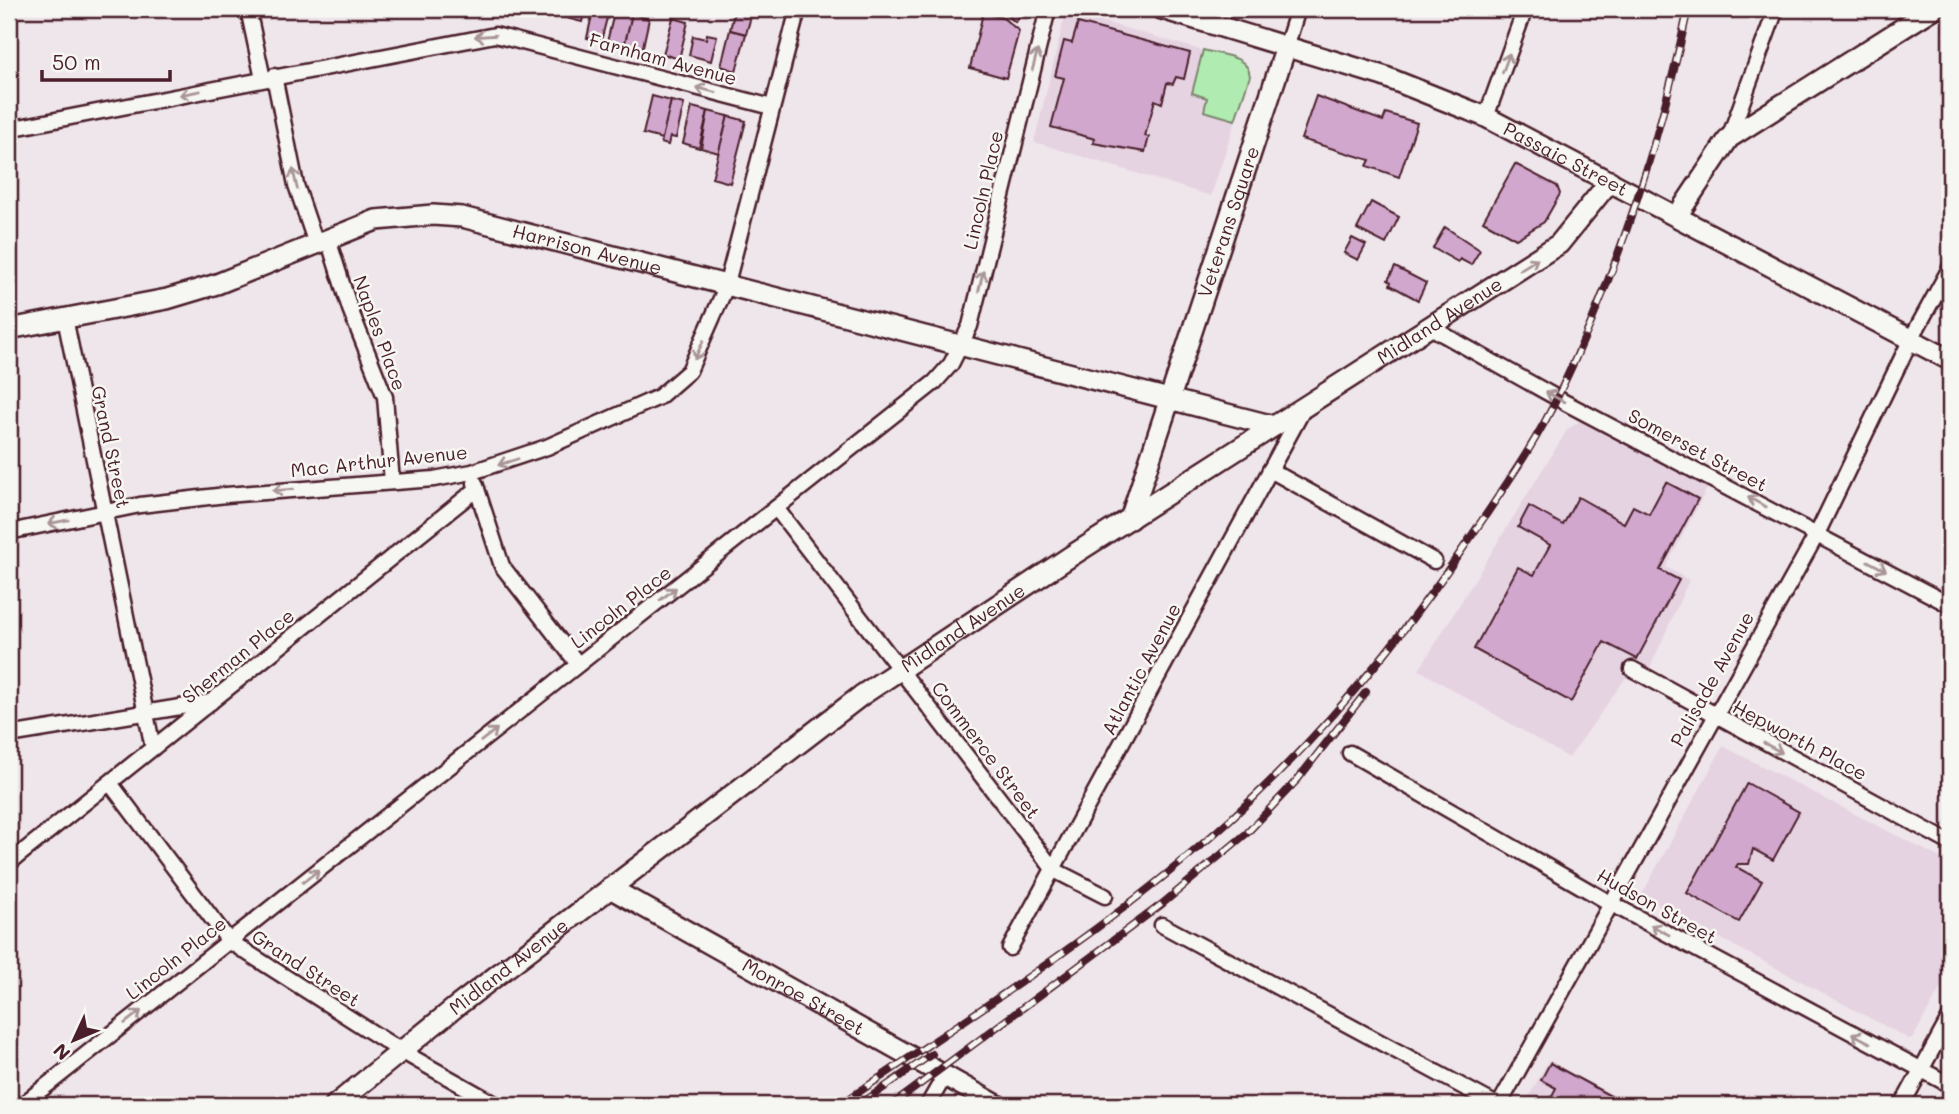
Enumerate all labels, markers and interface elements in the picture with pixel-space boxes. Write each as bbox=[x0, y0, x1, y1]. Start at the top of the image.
street label: Farnham Avenue bbox=[586, 27, 740, 90]
one-way arrow bbox=[474, 30, 497, 43]
scale bar bbox=[42, 38, 170, 82]
text: 50 m bbox=[52, 48, 101, 75]
one-way arrow bbox=[1029, 49, 1042, 72]
one-way arrow bbox=[1500, 52, 1513, 74]
one-way arrow bbox=[695, 83, 717, 96]
one-way arrow bbox=[179, 87, 202, 101]
street label: Passaic Street bbox=[1499, 115, 1633, 201]
street label: Lincoln Place bbox=[957, 128, 1008, 252]
street label: Veterans Square bbox=[1191, 143, 1264, 301]
one-way arrow bbox=[288, 169, 301, 191]
street label: Harrison Avenue bbox=[510, 218, 665, 280]
one-way arrow bbox=[1518, 256, 1538, 270]
one-way arrow bbox=[975, 270, 988, 293]
street label: Midland Avenue bbox=[1372, 271, 1507, 369]
street label: Naples Place bbox=[348, 272, 413, 394]
one-way arrow bbox=[692, 339, 706, 360]
street label: Grand Street bbox=[86, 383, 137, 510]
one-way arrow bbox=[1545, 390, 1566, 403]
street label: Somerset Street bbox=[1624, 402, 1772, 497]
street label: Mac Arthur Avenue bbox=[289, 439, 469, 482]
one-way arrow bbox=[498, 456, 520, 469]
one-way arrow bbox=[272, 484, 295, 497]
one-way arrow bbox=[1747, 495, 1767, 509]
one-way arrow bbox=[47, 515, 70, 529]
street label: Lincoln Place bbox=[565, 559, 676, 654]
one-way arrow bbox=[1866, 560, 1887, 573]
street label: Midland Avenue bbox=[896, 577, 1030, 678]
one-way arrow bbox=[658, 586, 677, 601]
street label: Atlantic Avenue bbox=[1095, 599, 1186, 739]
street label: Sherman Place bbox=[176, 603, 299, 709]
street label: Palisade Avenue bbox=[1664, 607, 1759, 751]
street label: Commerce Street bbox=[926, 676, 1046, 823]
street label: Hepworth Place bbox=[1729, 694, 1872, 786]
one-way arrow bbox=[480, 727, 498, 742]
one-way arrow bbox=[1763, 741, 1783, 755]
street label: Hudson Street bbox=[1593, 862, 1722, 949]
one-way arrow bbox=[302, 868, 320, 884]
street label: Lincoln Place bbox=[120, 910, 231, 1005]
street label: Midland Avenue bbox=[443, 912, 573, 1020]
street label: Grand Street bbox=[247, 923, 365, 1012]
one-way arrow bbox=[1650, 923, 1671, 936]
street label: Monroe Street bbox=[738, 952, 869, 1040]
north arrow bbox=[38, 1006, 108, 1076]
one-way arrow bbox=[123, 1010, 141, 1025]
one-way arrow bbox=[1851, 1030, 1872, 1044]
text: N bbox=[47, 1038, 75, 1066]

